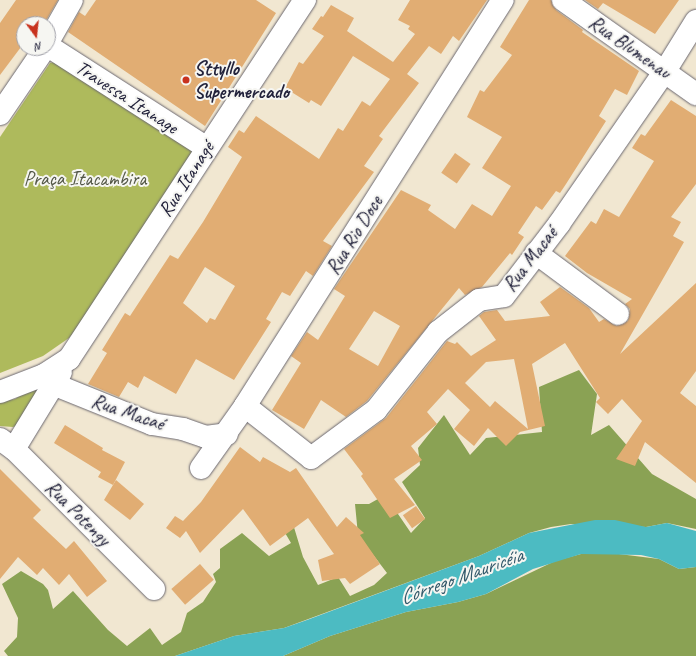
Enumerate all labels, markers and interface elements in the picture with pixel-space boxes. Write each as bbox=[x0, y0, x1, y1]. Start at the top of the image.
street label: Rua Blumenau bbox=[584, 10, 676, 84]
north arrow bbox=[16, 16, 56, 56]
text: N bbox=[34, 39, 44, 54]
street label: Travessa Itanage bbox=[71, 55, 183, 139]
place label: Sttyllo Supermercado bbox=[194, 56, 289, 103]
marker: Sttyllo Supermercado bbox=[181, 75, 191, 85]
street label: Rua Itanagé bbox=[153, 137, 219, 221]
park label: Praça Itacambira bbox=[23, 166, 147, 190]
street label: Rua Rio Doce bbox=[320, 191, 388, 279]
street label: Rua Macaé bbox=[497, 222, 563, 296]
street label: Rua Macaé bbox=[89, 388, 167, 436]
street label: Rua Potengy bbox=[40, 475, 116, 551]
water label: Córrego Mauricéia bbox=[396, 542, 526, 610]

